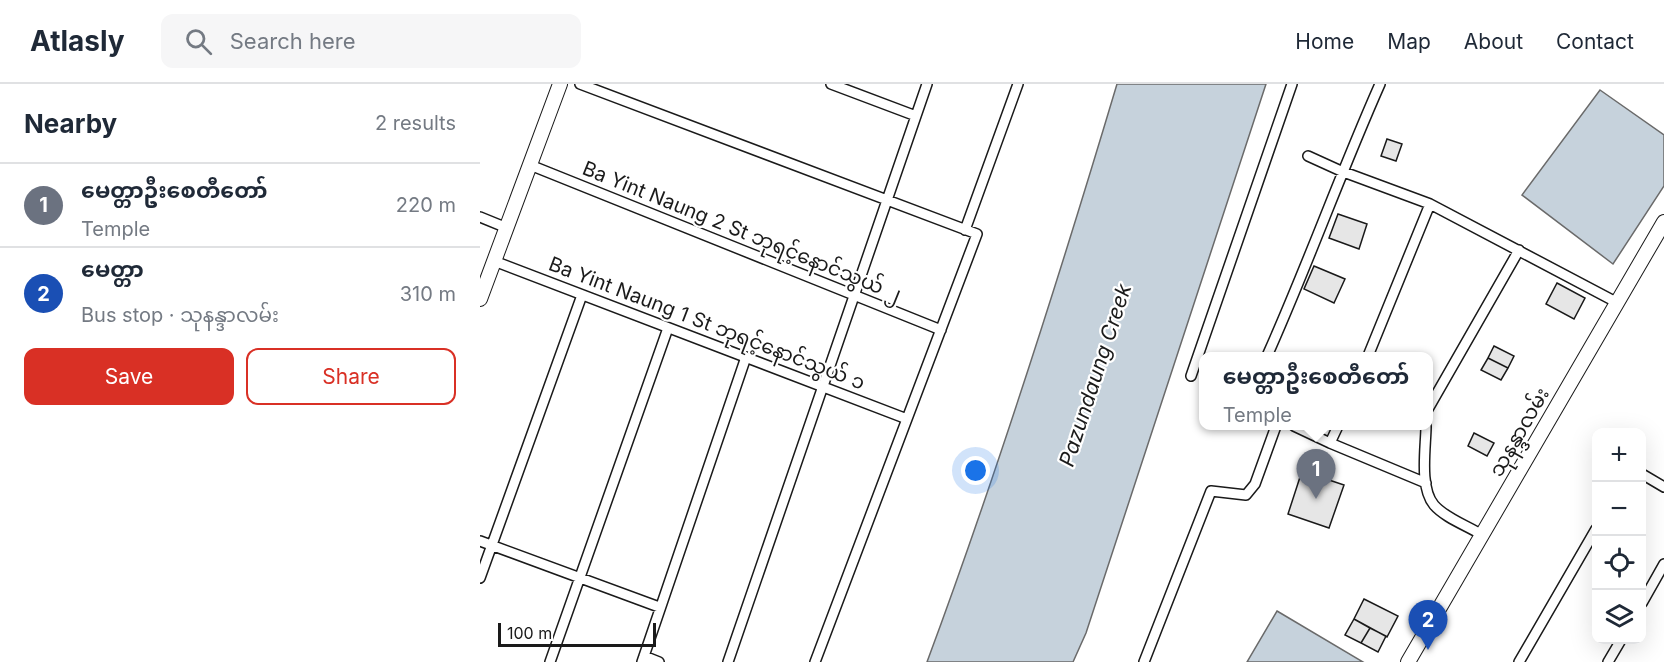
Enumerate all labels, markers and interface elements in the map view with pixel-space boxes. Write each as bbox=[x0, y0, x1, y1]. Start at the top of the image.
search box bbox=[161, 14, 581, 68]
text: Atlasly bbox=[30, 24, 125, 58]
icon: search bbox=[182, 25, 215, 58]
text: Search here bbox=[230, 28, 356, 54]
text: Home bbox=[1295, 29, 1354, 54]
text: Map bbox=[1387, 29, 1431, 54]
text: About bbox=[1464, 29, 1523, 54]
text: Contact bbox=[1556, 29, 1634, 54]
text: Nearby bbox=[24, 108, 117, 139]
text: 2 results bbox=[375, 111, 456, 135]
street label: Ba Yint Naung 2 St ဘုရင့်နောင်သွယ် ၂ bbox=[577, 154, 906, 311]
text: မေတ္တာဦးစေတီတော် bbox=[81, 177, 268, 203]
text: 1 bbox=[39, 193, 48, 217]
text: 220 m bbox=[396, 193, 456, 217]
text: Temple bbox=[81, 217, 150, 241]
street label: Ba Yint Naung 1 St ဘုရင့်နောင်သွယ် ၁ bbox=[544, 250, 869, 399]
text: မေတ္တာ bbox=[81, 256, 144, 282]
water label: Pazundaung Creek bbox=[1054, 280, 1136, 470]
text: 2 bbox=[37, 282, 50, 306]
text: 310 m bbox=[400, 282, 456, 306]
text: Bus stop · သုနန္ဒာလမ်း bbox=[81, 303, 279, 327]
button: Save bbox=[24, 348, 234, 405]
button: Share bbox=[246, 348, 456, 405]
popup bbox=[1199, 352, 1433, 430]
text: မေတ္တာဦးစေတီတော် bbox=[1223, 363, 1409, 389]
street label: သုနန္ဒာလမ်း bbox=[1482, 382, 1558, 483]
text: Temple bbox=[1223, 403, 1292, 427]
map controls bbox=[1592, 428, 1646, 644]
button: + bbox=[1592, 428, 1646, 482]
pin: 1 bbox=[1296, 450, 1336, 499]
your location bbox=[961, 456, 990, 485]
button: − bbox=[1592, 482, 1646, 536]
button: locate bbox=[1592, 536, 1646, 590]
button: layers bbox=[1592, 590, 1646, 644]
pin: 2 bbox=[1408, 600, 1448, 650]
scale bar bbox=[498, 620, 656, 648]
text: 100 m bbox=[507, 623, 552, 643]

